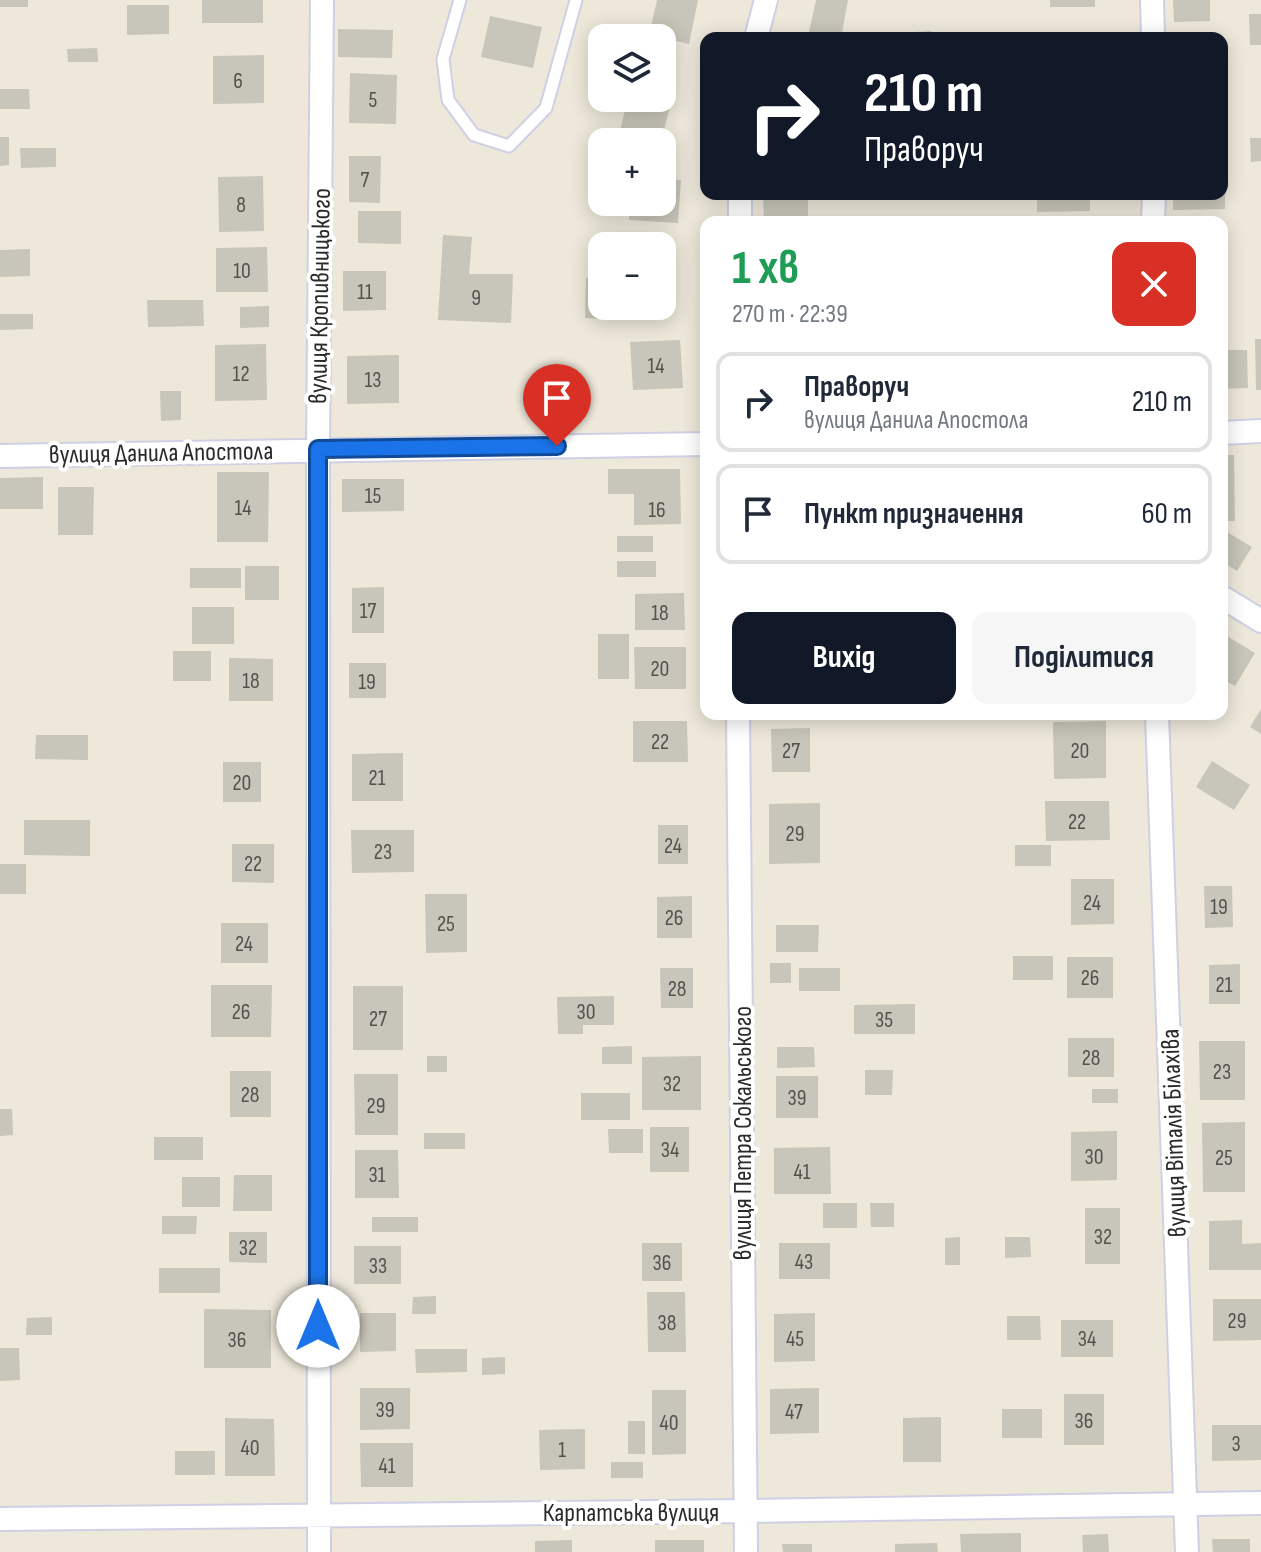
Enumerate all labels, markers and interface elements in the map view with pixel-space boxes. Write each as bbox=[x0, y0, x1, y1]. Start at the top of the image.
map controls bbox=[588, 24, 676, 320]
button: layers bbox=[588, 24, 676, 112]
text: 210 m bbox=[864, 61, 983, 128]
icon: right bbox=[732, 64, 836, 168]
house number: 6 bbox=[233, 68, 243, 95]
house number: 5 bbox=[369, 87, 378, 114]
button: + bbox=[588, 128, 676, 216]
text: Праворуч bbox=[864, 129, 984, 172]
house number: 7 bbox=[361, 167, 370, 194]
street label: вулиця Кропивницького bbox=[303, 188, 338, 404]
house number: 8 bbox=[236, 192, 246, 219]
button: − bbox=[588, 232, 676, 320]
text: 1 хв bbox=[732, 240, 799, 297]
button: close bbox=[1112, 242, 1196, 326]
house number: 10 bbox=[233, 258, 251, 285]
house number: 11 bbox=[357, 279, 373, 306]
house number: 9 bbox=[471, 285, 481, 312]
text: 270 m · 22:39 bbox=[732, 299, 848, 330]
house number: 14 bbox=[648, 353, 664, 380]
house number: 12 bbox=[232, 361, 250, 388]
pin bbox=[523, 364, 591, 446]
house number: 13 bbox=[365, 367, 381, 394]
text: Праворуч bbox=[804, 369, 909, 405]
icon: arrive bbox=[535, 376, 579, 420]
icon: right bbox=[736, 380, 780, 424]
text: 210 m bbox=[1132, 384, 1192, 420]
text: вулиця Данила Апостола bbox=[804, 405, 1029, 436]
street label: вулиця Данила Апостола bbox=[49, 436, 274, 471]
house number: 15 bbox=[365, 483, 381, 510]
icon: arrive bbox=[736, 492, 780, 536]
house number: 14 bbox=[235, 495, 251, 522]
text: Пункт призначення bbox=[804, 496, 1024, 532]
text: 60 m bbox=[1141, 496, 1192, 532]
house number: 16 bbox=[648, 497, 666, 524]
house number: 17 bbox=[360, 598, 376, 625]
house number: 18 bbox=[651, 600, 669, 627]
button: Вихід bbox=[732, 612, 956, 704]
button: Поділитися bbox=[972, 612, 1196, 704]
house number: 20 bbox=[651, 656, 669, 683]
house number: 18 bbox=[242, 668, 260, 695]
house number: 19 bbox=[358, 669, 376, 696]
house number: 22 bbox=[651, 729, 669, 756]
house number: 27 bbox=[782, 738, 800, 765]
house number: 20 bbox=[1071, 738, 1089, 765]
house number: 21 bbox=[369, 765, 386, 792]
house number: 20 bbox=[233, 770, 251, 797]
house number: 22 bbox=[1068, 809, 1086, 836]
house number: 29 bbox=[786, 821, 804, 848]
house number: 24 bbox=[664, 833, 682, 860]
house number: 23 bbox=[374, 839, 392, 866]
house number: 22 bbox=[244, 851, 262, 878]
house number: 24 bbox=[1083, 890, 1101, 917]
house number: 19 bbox=[1210, 894, 1228, 921]
house number: 26 bbox=[665, 905, 683, 932]
house number: 25 bbox=[437, 911, 455, 938]
house number: 24 bbox=[235, 931, 253, 958]
house number: 26 bbox=[1081, 965, 1099, 992]
house number: 21 bbox=[1216, 972, 1233, 999]
house number: 28 bbox=[668, 976, 686, 1003]
house number: 26 bbox=[232, 999, 250, 1026]
house number: 30 bbox=[576, 999, 596, 1026]
house number: 27 bbox=[369, 1006, 387, 1033]
street label: вулиця Петра Сокальського bbox=[728, 1006, 759, 1260]
house number: 35 bbox=[875, 1007, 893, 1034]
street label: вулиця Віталія Білахіва bbox=[1155, 1028, 1194, 1238]
house number: 28 bbox=[1082, 1045, 1100, 1072]
house number: 23 bbox=[1213, 1059, 1231, 1086]
house number: 32 bbox=[663, 1071, 681, 1098]
house number: 28 bbox=[241, 1082, 259, 1109]
house number: 39 bbox=[788, 1085, 806, 1112]
house number: 29 bbox=[367, 1093, 385, 1120]
house number: 34 bbox=[661, 1137, 679, 1164]
house number: 30 bbox=[1084, 1144, 1104, 1171]
house number: 25 bbox=[1215, 1145, 1233, 1172]
house number: 41 bbox=[794, 1159, 811, 1186]
house number: 31 bbox=[369, 1162, 386, 1189]
house number: 32 bbox=[1094, 1224, 1112, 1251]
house number: 32 bbox=[239, 1235, 257, 1262]
house number: 43 bbox=[795, 1249, 813, 1276]
house number: 36 bbox=[653, 1250, 671, 1277]
house number: 33 bbox=[369, 1253, 387, 1280]
position arrow bbox=[276, 1284, 360, 1368]
house number: 29 bbox=[1228, 1308, 1246, 1335]
house number: 38 bbox=[658, 1310, 676, 1337]
house number: 45 bbox=[786, 1326, 804, 1353]
house number: 34 bbox=[1078, 1326, 1096, 1353]
house number: 36 bbox=[228, 1327, 246, 1354]
house number: 39 bbox=[376, 1397, 394, 1424]
house number: 47 bbox=[785, 1399, 803, 1426]
house number: 36 bbox=[1075, 1408, 1093, 1435]
house number: 40 bbox=[659, 1410, 679, 1437]
house number: 3 bbox=[1231, 1431, 1241, 1458]
house number: 40 bbox=[240, 1435, 260, 1462]
house number: 1 bbox=[558, 1437, 566, 1464]
house number: 41 bbox=[379, 1453, 396, 1480]
street label: Карпатська вулиця bbox=[543, 1498, 719, 1529]

